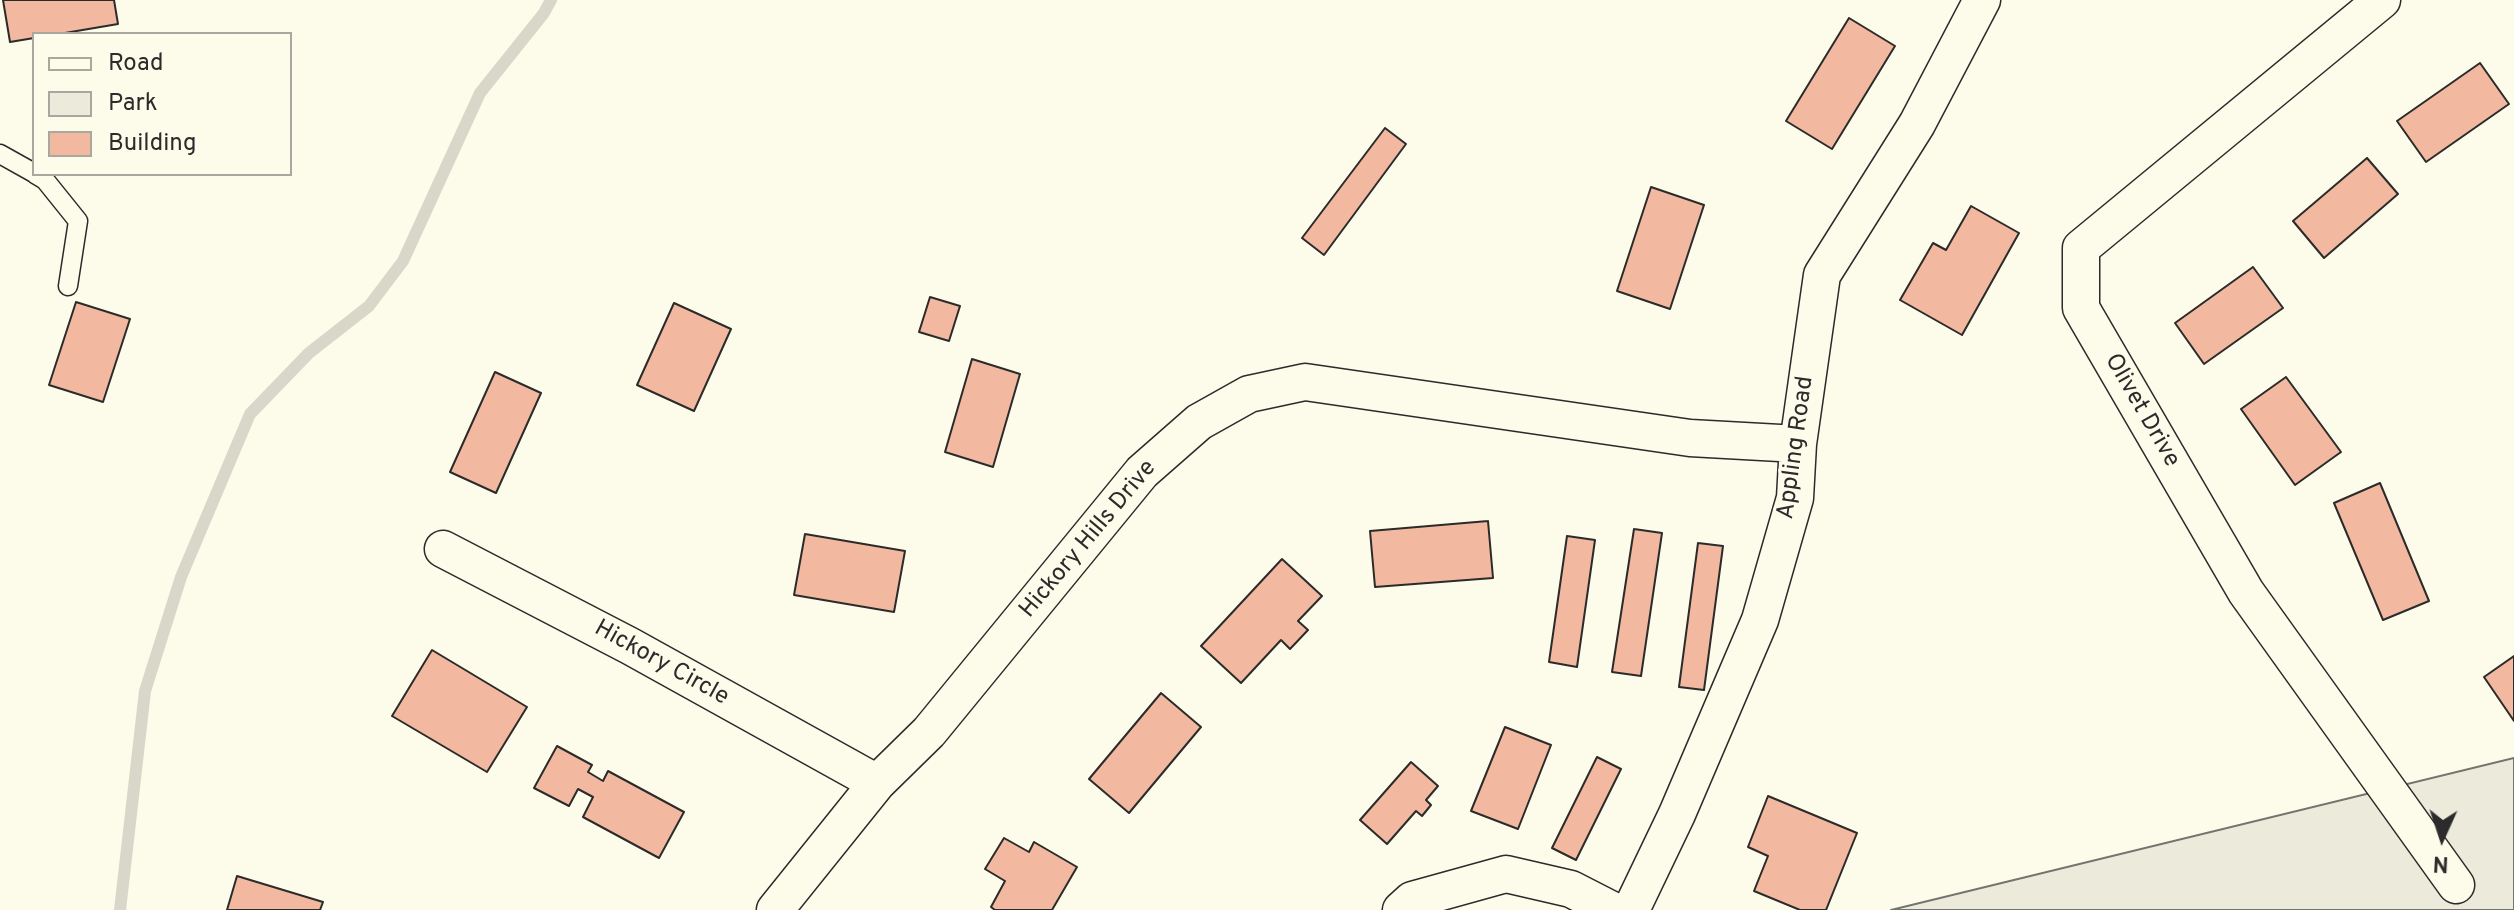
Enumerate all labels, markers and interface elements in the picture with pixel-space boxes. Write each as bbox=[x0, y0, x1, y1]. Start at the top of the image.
legend bbox=[32, 32, 292, 176]
text: Road bbox=[108, 49, 164, 79]
text: Park bbox=[108, 89, 158, 119]
text: Building bbox=[108, 129, 197, 159]
street label: Olivet Drive bbox=[2097, 349, 2185, 473]
street label: Appling Road bbox=[1773, 375, 1821, 521]
street label: Hickory Hills Drive bbox=[1015, 455, 1163, 625]
street label: Hickory Circle bbox=[589, 615, 733, 713]
north arrow bbox=[2402, 798, 2482, 878]
text: N bbox=[2432, 849, 2449, 876]

